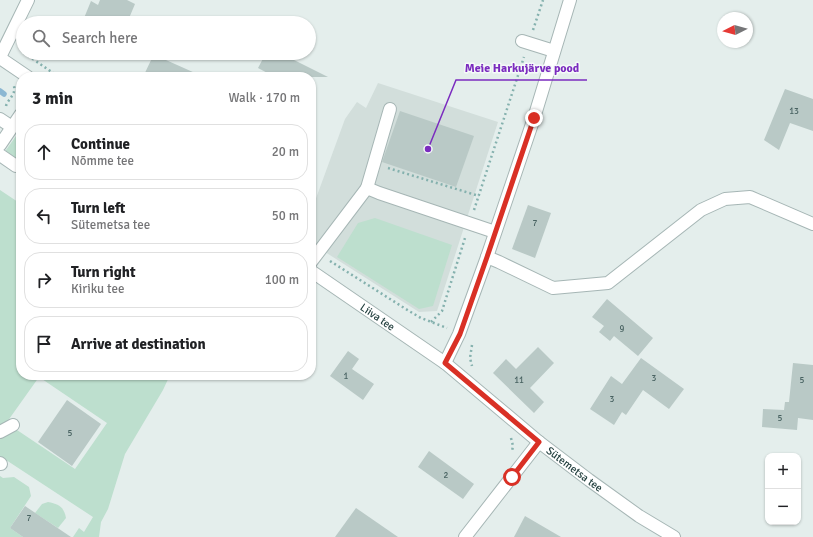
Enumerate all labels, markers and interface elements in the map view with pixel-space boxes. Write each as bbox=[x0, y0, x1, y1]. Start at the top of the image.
north arrow bbox=[717, 12, 753, 48]
search box bbox=[16, 16, 316, 60]
icon: search bbox=[30, 27, 52, 49]
text: Search here bbox=[62, 29, 138, 47]
callout: Meie Harkujärve pood bbox=[456, 56, 587, 80]
text: Meie Harkujärve pood bbox=[465, 61, 580, 76]
text: 3 min bbox=[32, 88, 73, 109]
text: Walk · 170 m bbox=[229, 90, 300, 106]
house number: 13 bbox=[789, 106, 799, 117]
route end bbox=[525, 109, 543, 127]
text: Continue bbox=[71, 135, 130, 153]
icon: ahead bbox=[33, 141, 55, 163]
text: 20 m bbox=[272, 144, 299, 160]
text: Nõmme tee bbox=[71, 153, 134, 169]
text: Turn left bbox=[71, 199, 125, 217]
icon: left bbox=[33, 205, 55, 227]
text: 50 m bbox=[272, 208, 299, 224]
text: Sütemetsa tee bbox=[71, 217, 150, 233]
house number: 7 bbox=[533, 218, 538, 229]
text: Turn right bbox=[71, 263, 136, 281]
icon: right bbox=[33, 269, 55, 291]
text: 100 m bbox=[265, 272, 299, 288]
text: Kiriku tee bbox=[71, 281, 125, 297]
street label: Liiva tee bbox=[358, 301, 397, 334]
house number: 9 bbox=[620, 324, 625, 335]
icon: arrive bbox=[33, 333, 55, 355]
text: Arrive at destination bbox=[71, 335, 206, 353]
house number: 1 bbox=[344, 371, 349, 382]
house number: 3 bbox=[652, 373, 657, 384]
house number: 11 bbox=[514, 375, 524, 386]
house number: 5 bbox=[800, 375, 805, 386]
house number: 3 bbox=[610, 394, 615, 405]
house number: 5 bbox=[778, 413, 783, 424]
house number: 5 bbox=[68, 428, 73, 439]
street label: Sütemetsa tee bbox=[544, 444, 605, 495]
map controls bbox=[765, 453, 801, 525]
button: + bbox=[765, 453, 801, 489]
route start bbox=[503, 468, 521, 486]
house number: 2 bbox=[444, 470, 449, 481]
button: − bbox=[765, 489, 801, 525]
house number: 7 bbox=[27, 513, 32, 524]

